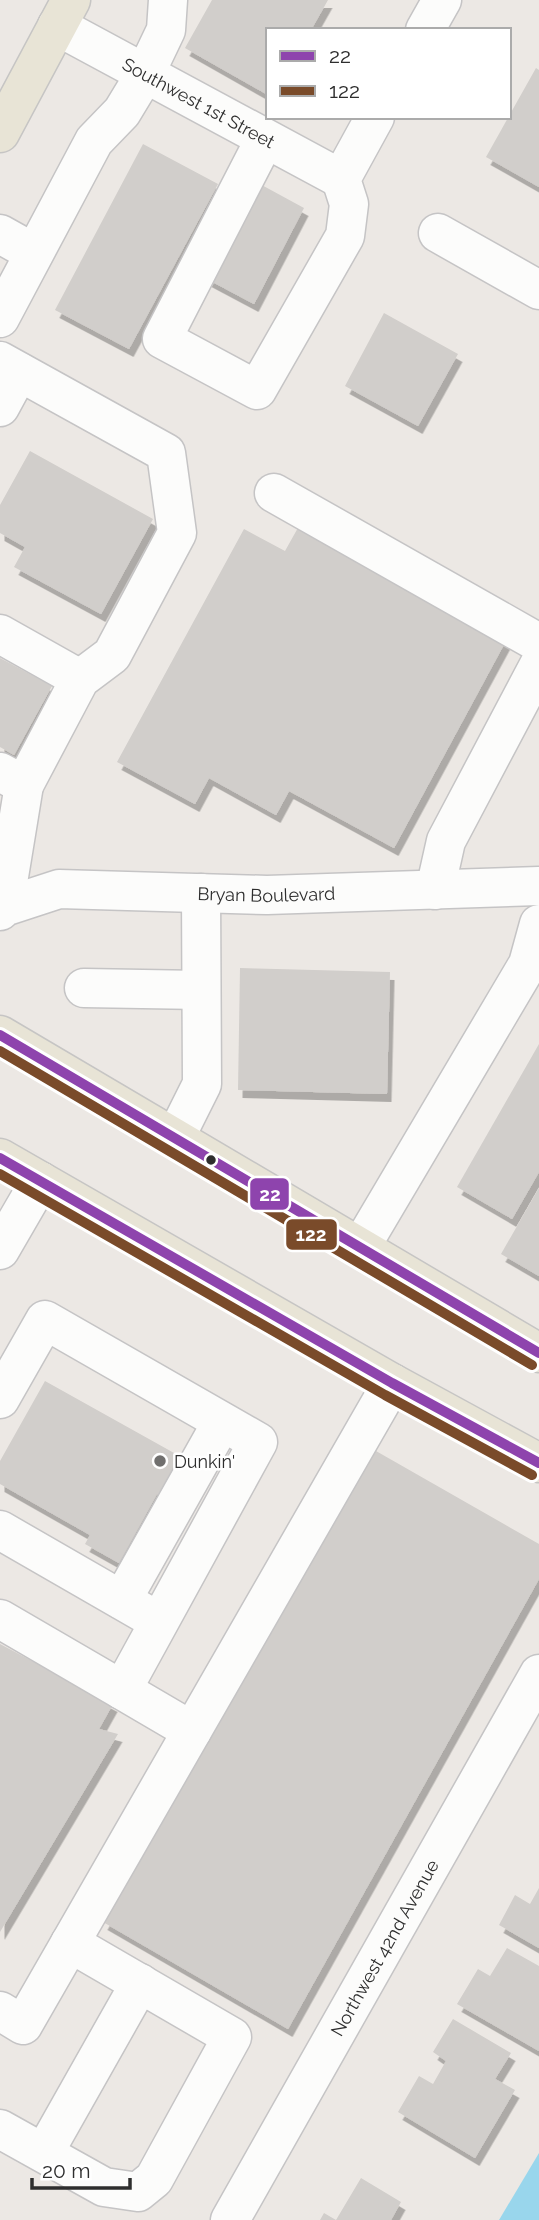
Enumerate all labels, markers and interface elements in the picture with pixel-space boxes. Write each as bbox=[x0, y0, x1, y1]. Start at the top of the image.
legend bbox=[266, 28, 511, 119]
text: 22 bbox=[329, 43, 351, 68]
street label: Southwest 1st Street bbox=[119, 53, 278, 152]
text: 122 bbox=[329, 78, 360, 103]
street label: Bryan Boulevard bbox=[197, 882, 336, 906]
unlabelled marker bbox=[204, 1153, 218, 1167]
line badge: 22 bbox=[249, 1177, 290, 1211]
text: 22 bbox=[259, 1183, 281, 1205]
line badge: 122 bbox=[285, 1218, 338, 1251]
text: 122 bbox=[296, 1223, 326, 1245]
place label: Dunkin' bbox=[174, 1451, 235, 1472]
marker: Dunkin' bbox=[152, 1453, 168, 1469]
street label: Northwest 42nd Avenue bbox=[326, 1855, 443, 2040]
scale bar bbox=[32, 2146, 130, 2190]
text: 20 m bbox=[42, 2158, 90, 2183]

